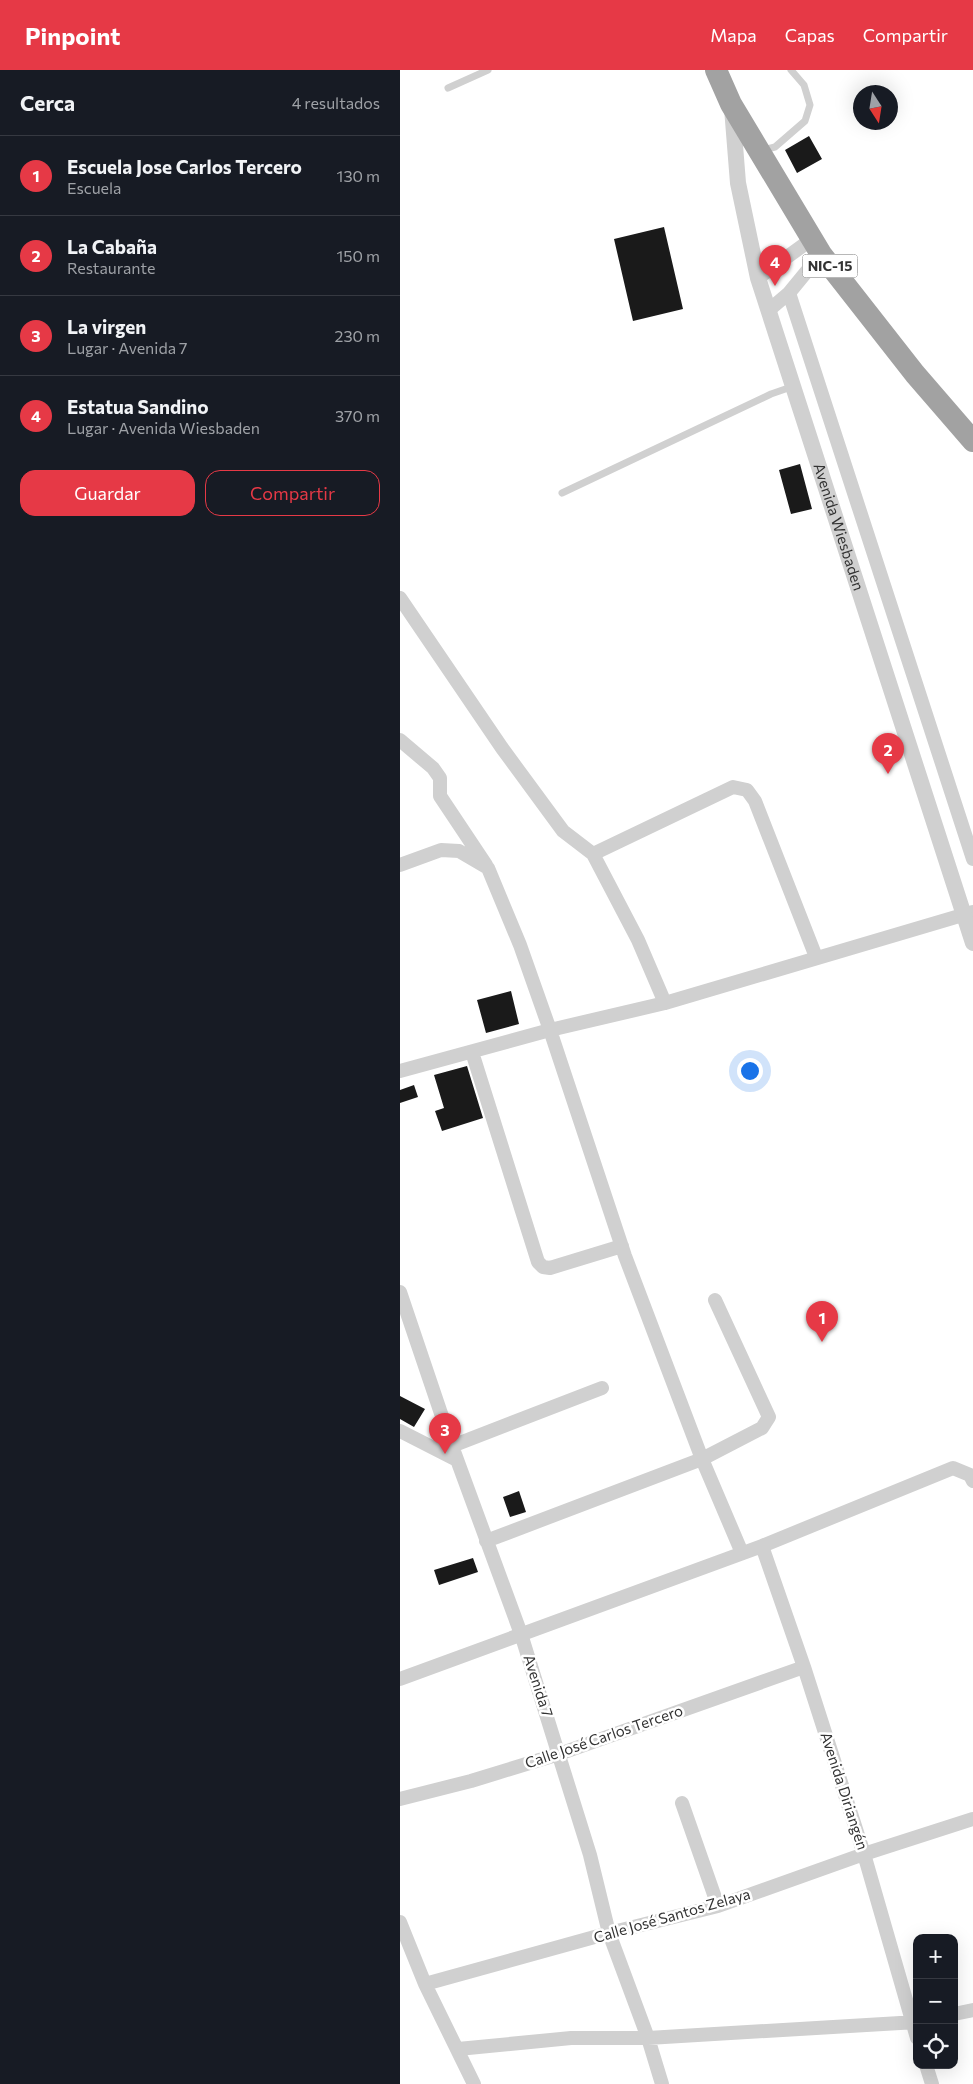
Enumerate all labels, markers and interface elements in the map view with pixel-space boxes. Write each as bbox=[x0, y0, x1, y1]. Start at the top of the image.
text: Pinpoint bbox=[25, 21, 120, 50]
text: Mapa bbox=[710, 24, 757, 46]
text: Capas bbox=[785, 24, 835, 46]
text: Compartir bbox=[863, 24, 948, 46]
north arrow bbox=[853, 85, 898, 130]
text: Cerca bbox=[20, 90, 75, 115]
text: 4 resultados bbox=[292, 93, 380, 112]
text: Escuela Jose Carlos Tercero bbox=[67, 155, 302, 178]
text: 1 bbox=[32, 166, 40, 185]
text: 130 m bbox=[337, 166, 380, 185]
text: Escuela bbox=[67, 178, 121, 197]
text: La Cabaña bbox=[67, 235, 157, 258]
pin: 4 bbox=[759, 245, 791, 286]
text: 2 bbox=[31, 246, 41, 265]
text: 150 m bbox=[337, 246, 380, 265]
road number: NIC-15 bbox=[802, 255, 858, 278]
text: Restaurante bbox=[67, 258, 155, 277]
text: La virgen bbox=[67, 315, 146, 338]
text: 3 bbox=[31, 326, 41, 345]
text: 230 m bbox=[335, 326, 380, 345]
text: Lugar · Avenida 7 bbox=[67, 338, 188, 357]
text: Estatua Sandino bbox=[67, 395, 209, 418]
text: 4 bbox=[31, 406, 41, 425]
text: 370 m bbox=[335, 406, 380, 425]
text: Lugar · Avenida Wiesbaden bbox=[67, 418, 260, 437]
street label: Avenida Wiesbaden bbox=[810, 461, 868, 593]
button: Guardar bbox=[20, 470, 195, 516]
button: Compartir bbox=[205, 470, 380, 516]
pin: 2 bbox=[872, 733, 904, 774]
your location bbox=[737, 1058, 763, 1084]
pin: 1 bbox=[806, 1301, 838, 1342]
pin: 3 bbox=[429, 1413, 461, 1454]
street label: Avenida 7 bbox=[520, 1652, 558, 1719]
street label: Calle José Carlos Tercero bbox=[522, 1701, 685, 1772]
street label: Avenida Diriangén bbox=[817, 1730, 872, 1852]
street label: Calle José Santos Zelaya bbox=[591, 1884, 752, 1946]
map controls bbox=[913, 1934, 958, 2069]
button: + bbox=[913, 1934, 958, 1979]
button: − bbox=[913, 1979, 958, 2024]
button: locate bbox=[913, 2024, 958, 2069]

